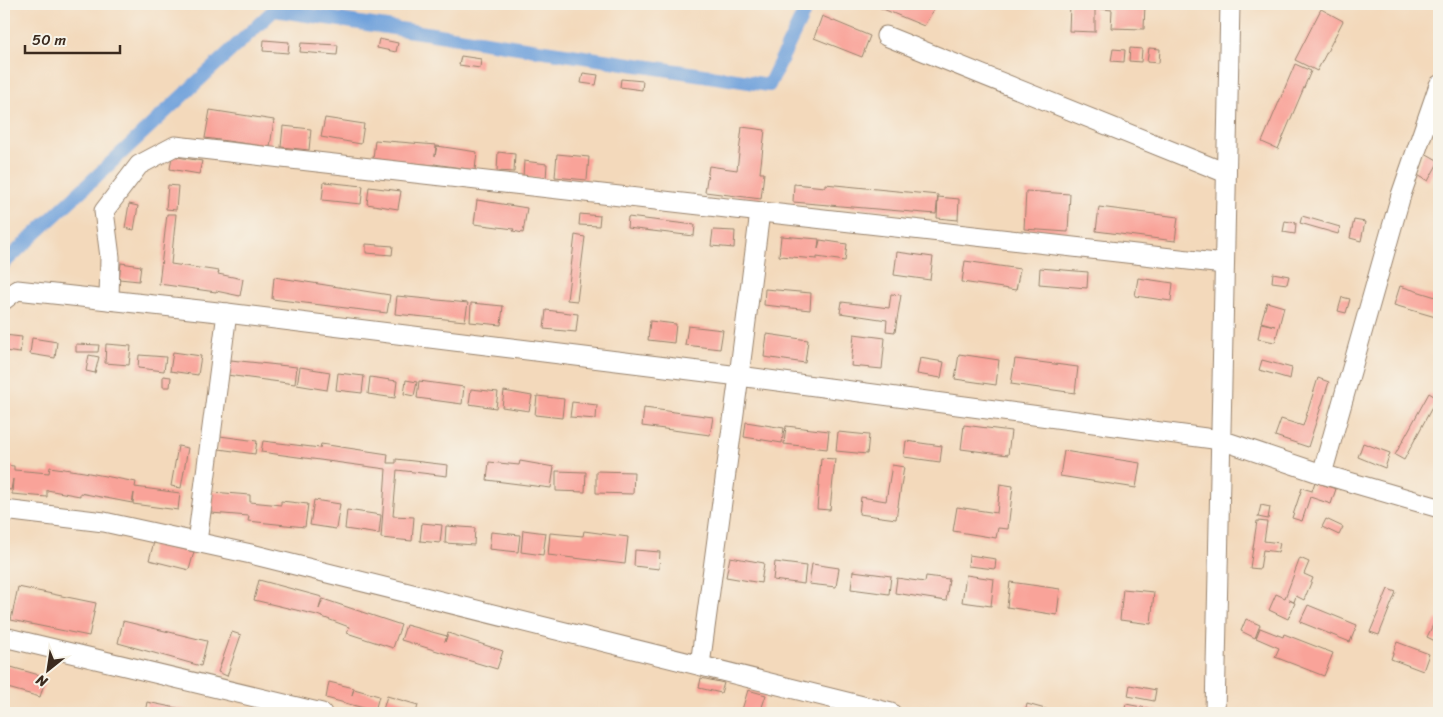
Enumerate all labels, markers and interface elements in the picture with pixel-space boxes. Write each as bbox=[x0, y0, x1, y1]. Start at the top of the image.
scale bar bbox=[25, 22, 120, 54]
text: 50 m bbox=[32, 27, 67, 53]
north arrow bbox=[22, 644, 72, 694]
text: N bbox=[31, 667, 53, 695]

